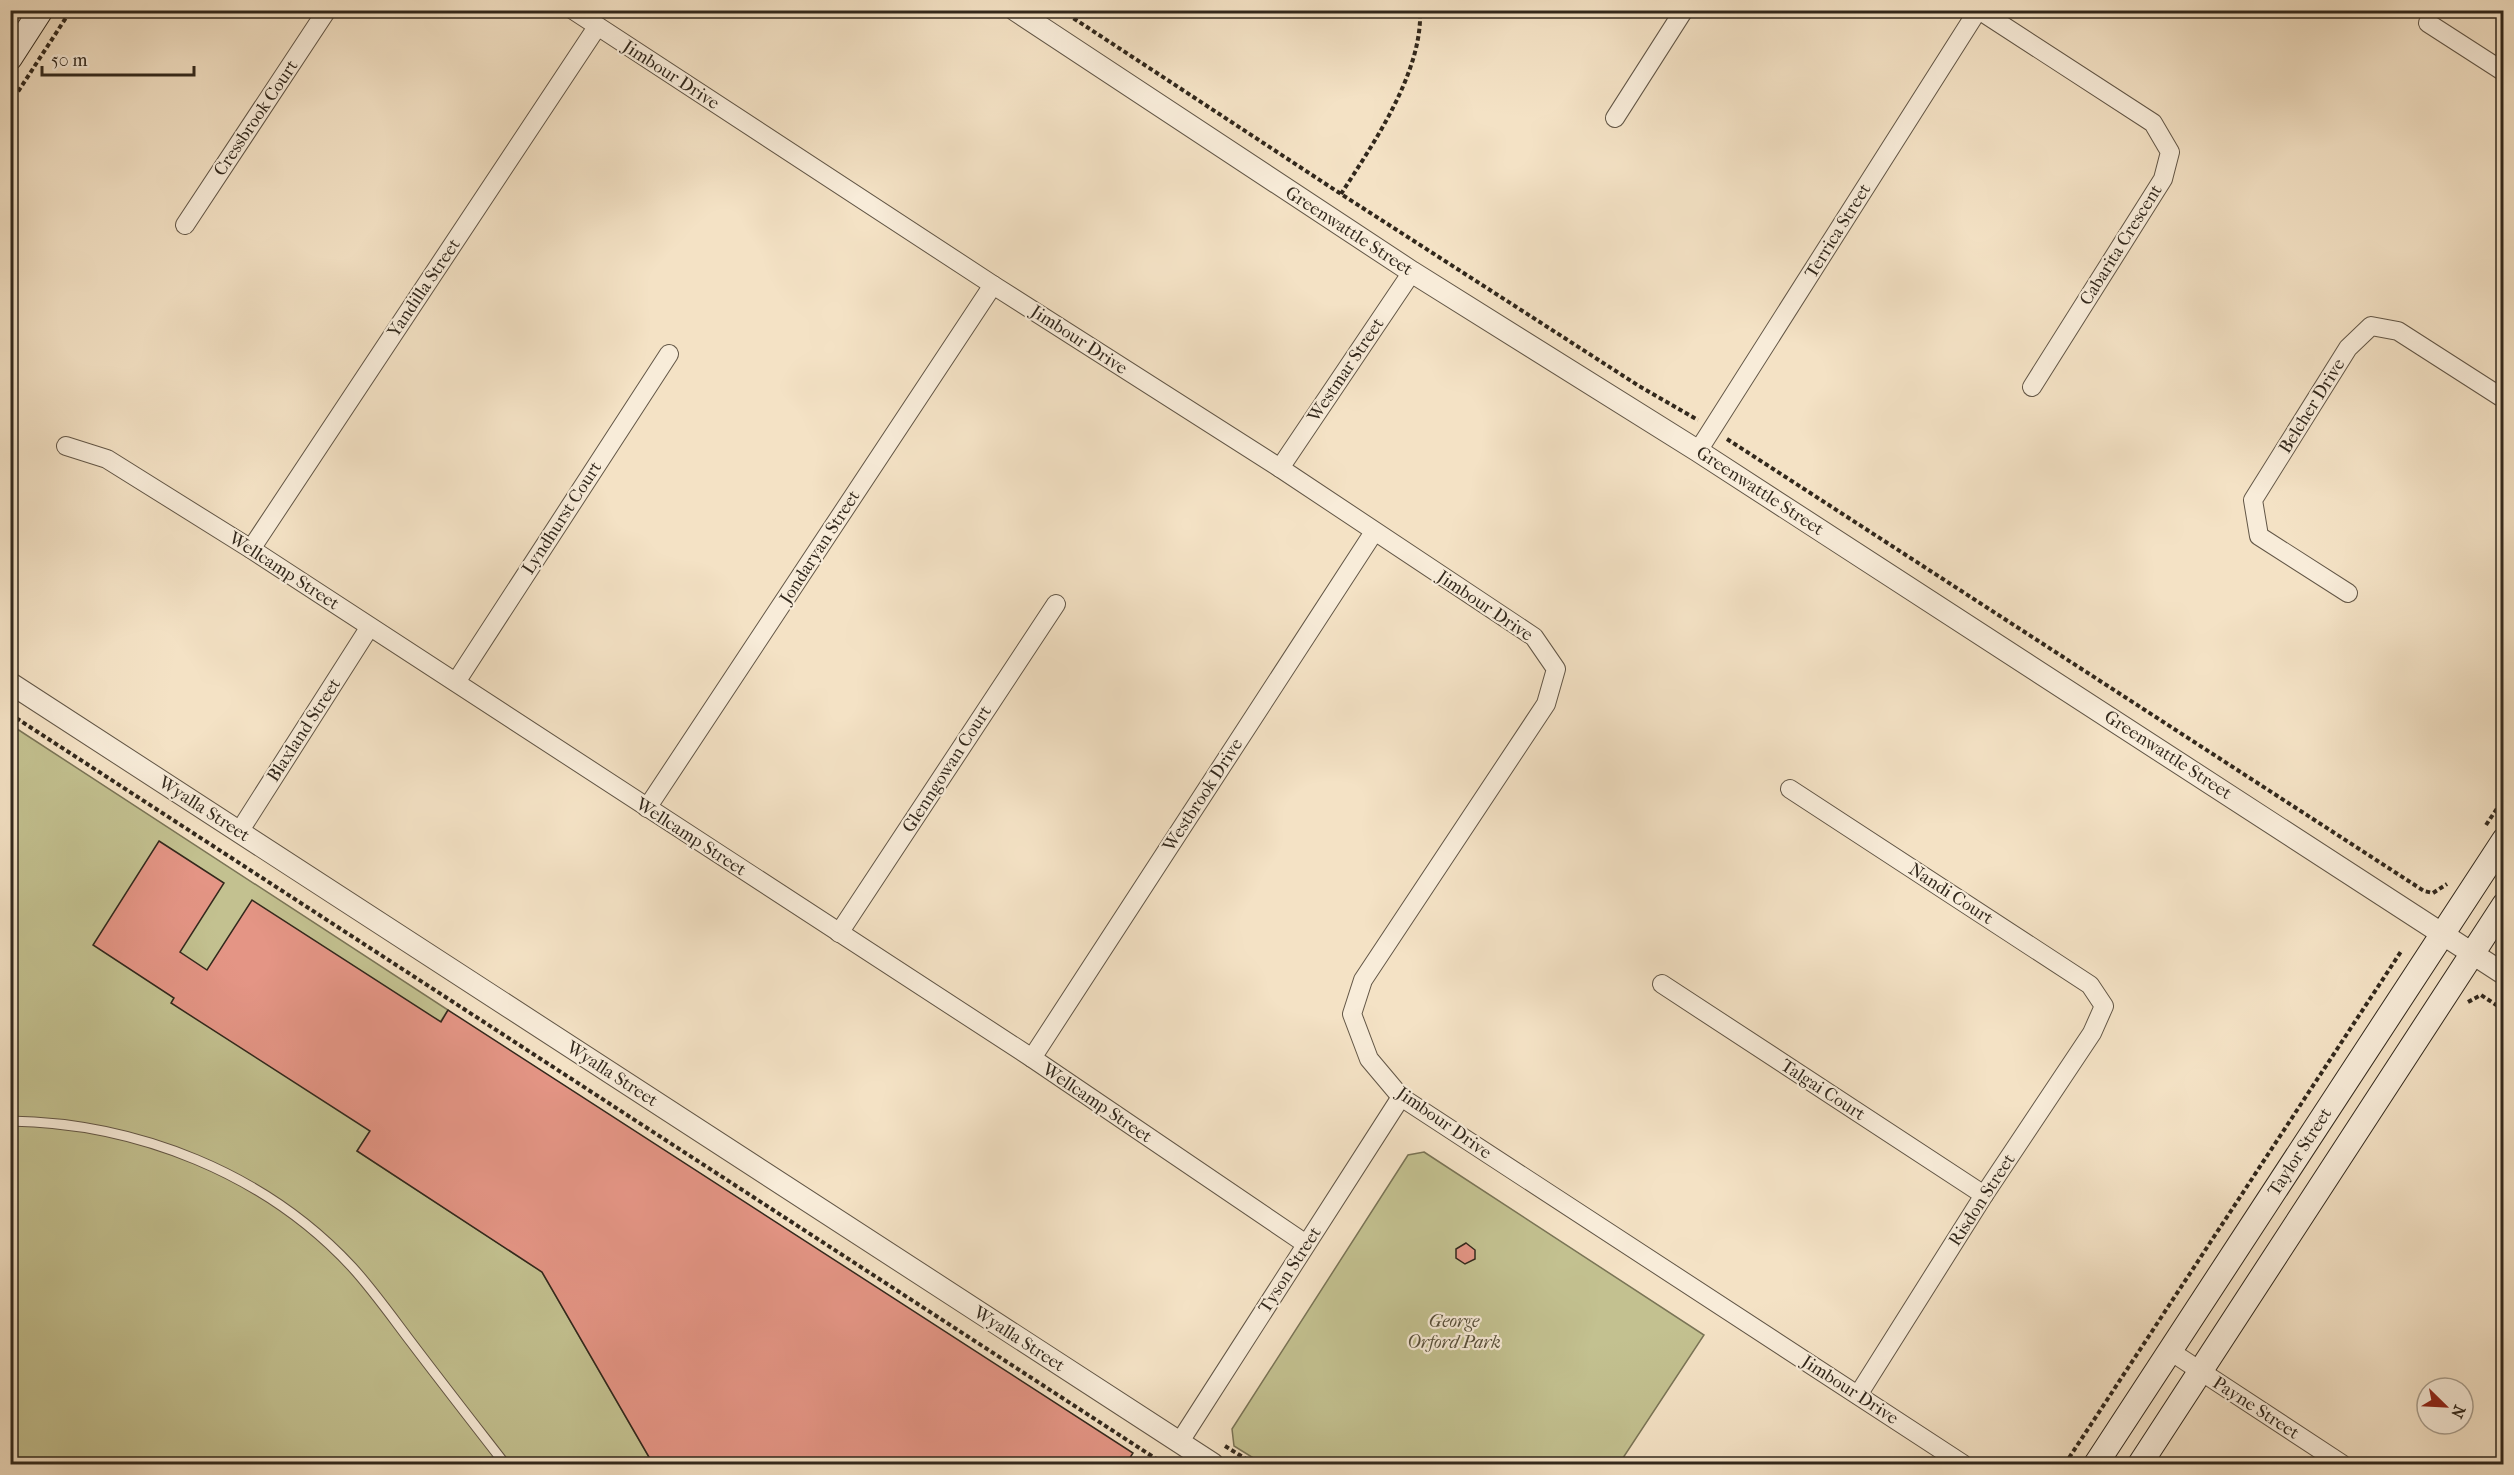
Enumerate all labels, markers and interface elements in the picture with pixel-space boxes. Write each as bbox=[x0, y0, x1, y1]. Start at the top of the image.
street label: Jimbour Drive bbox=[617, 35, 723, 114]
scale bar bbox=[42, 39, 194, 77]
text: 50 m bbox=[51, 50, 88, 71]
street label: Cressbrook Court bbox=[209, 56, 303, 180]
street label: Terrica Street bbox=[1801, 179, 1876, 282]
street label: Cabarita Crescent bbox=[2075, 180, 2167, 309]
street label: Greenwattle Street bbox=[1281, 182, 1417, 280]
street label: Yandilla Street bbox=[383, 234, 465, 342]
street label: Jimbour Drive bbox=[1025, 300, 1131, 379]
street label: Westmar Street bbox=[1303, 314, 1389, 427]
street label: Belcher Drive bbox=[2275, 355, 2349, 457]
street label: Greenwattle Street bbox=[1692, 442, 1828, 540]
street label: Lyndhurst Court bbox=[518, 457, 607, 578]
street label: Jondaryan Street bbox=[774, 486, 865, 609]
street label: Wellcamp Street bbox=[224, 527, 344, 615]
street label: Jimbour Drive bbox=[1432, 565, 1537, 646]
street label: Blaxland Street bbox=[263, 674, 346, 786]
street label: Glenngowan Court bbox=[898, 701, 996, 836]
street label: Greenwattle Street bbox=[2100, 706, 2236, 804]
street label: Westbrook Drive bbox=[1158, 734, 1247, 856]
street label: Wyalla Street bbox=[154, 771, 254, 847]
street label: Wellcamp Street bbox=[631, 793, 751, 881]
street label: Nandi Court bbox=[1905, 859, 1998, 929]
street label: Wyalla Street bbox=[562, 1036, 662, 1112]
street label: Talgai Court bbox=[1777, 1055, 1870, 1125]
street label: Wellcamp Street bbox=[1037, 1058, 1156, 1148]
street label: Jimbour Drive bbox=[1391, 1081, 1495, 1163]
street label: Taylor Street bbox=[2264, 1103, 2337, 1200]
street label: Risdon Street bbox=[1944, 1150, 2020, 1250]
street label: Tyson Street bbox=[1254, 1222, 1326, 1317]
street label: Wyalla Street bbox=[969, 1301, 1069, 1377]
park label: George Orford Park bbox=[1407, 1311, 1501, 1353]
street label: Jimbour Drive bbox=[1796, 1350, 1902, 1429]
street label: Payne Street bbox=[2209, 1372, 2304, 1444]
north arrow bbox=[2415, 1376, 2475, 1436]
text: N bbox=[2447, 1402, 2469, 1422]

